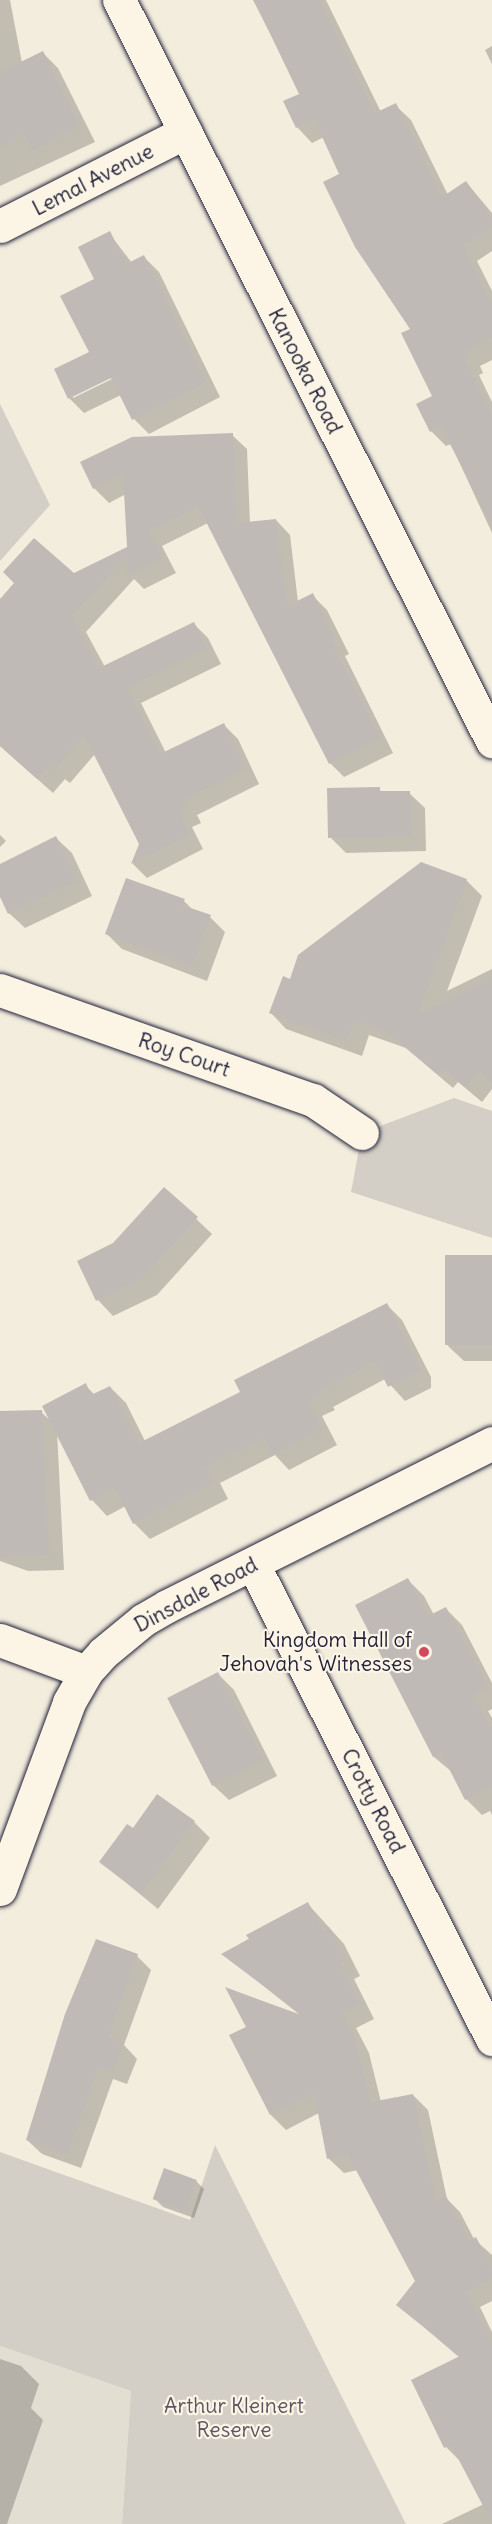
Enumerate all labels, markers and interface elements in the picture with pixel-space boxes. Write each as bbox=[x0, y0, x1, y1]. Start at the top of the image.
street label: Lemal Avenue bbox=[28, 139, 158, 221]
street label: Kanooka Road bbox=[263, 304, 347, 438]
street label: Roy Court bbox=[135, 1028, 233, 1082]
street label: Dinsdale Road bbox=[130, 1552, 262, 1638]
place label: Kingdom Hall of Jehovah's Witnesses bbox=[219, 1627, 412, 1677]
marker: Kingdom Hall of Jehovah's Witnesses bbox=[417, 1645, 431, 1659]
street label: Crotty Road bbox=[336, 1744, 410, 1858]
park label: Arthur Kleinert Reserve bbox=[164, 2393, 304, 2443]

